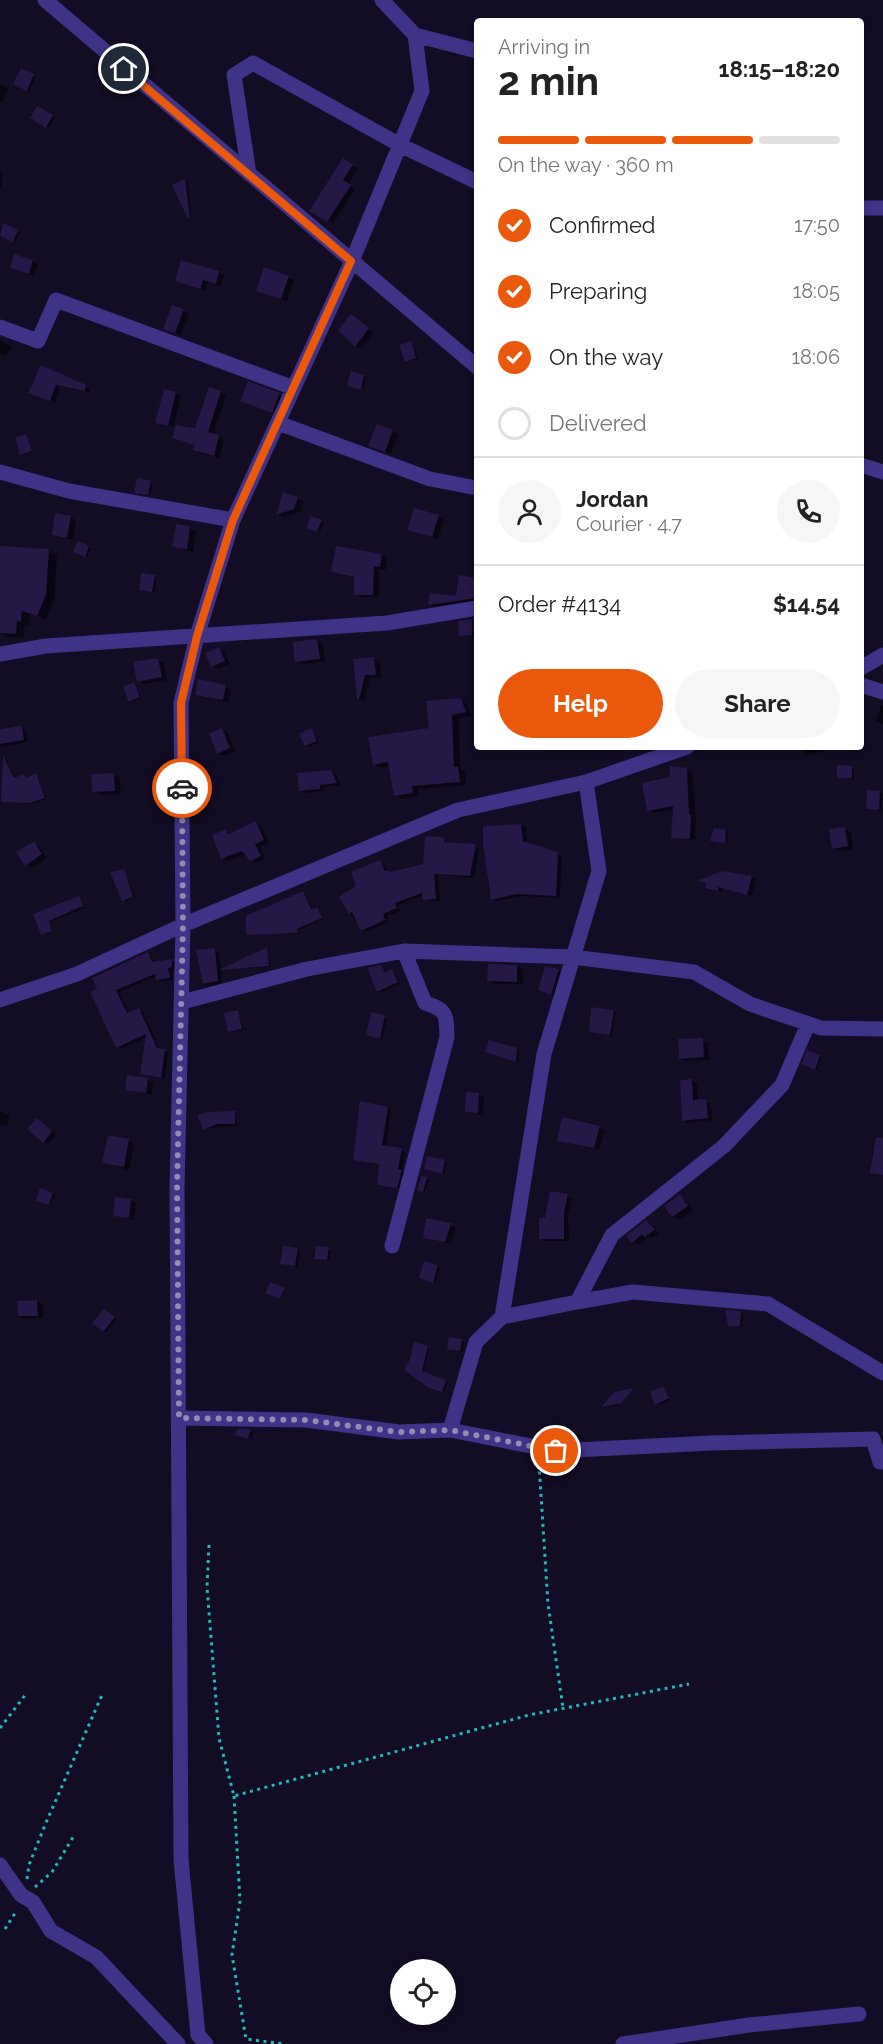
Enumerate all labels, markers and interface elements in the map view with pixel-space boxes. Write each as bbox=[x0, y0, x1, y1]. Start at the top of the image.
text: Arriving in bbox=[498, 35, 590, 59]
pin bbox=[98, 43, 149, 94]
icon: home bbox=[107, 52, 140, 85]
text: 18:15–18:20 bbox=[719, 56, 840, 82]
text: 2 min bbox=[498, 58, 599, 104]
text: On the way · 360 m bbox=[498, 153, 674, 177]
icon: check bbox=[498, 209, 531, 242]
text: Confirmed bbox=[549, 212, 656, 238]
text: 17:50 bbox=[794, 213, 840, 237]
icon: check bbox=[498, 275, 531, 308]
text: Preparing bbox=[549, 278, 647, 304]
text: 18:05 bbox=[793, 279, 840, 303]
icon: check bbox=[498, 341, 531, 374]
text: On the way bbox=[549, 344, 663, 370]
text: 18:06 bbox=[792, 345, 840, 369]
text: Delivered bbox=[549, 410, 647, 436]
button: person bbox=[498, 480, 561, 543]
button: phone bbox=[777, 480, 840, 543]
text: Jordan bbox=[576, 486, 648, 512]
text: Courier · 4.7 bbox=[576, 512, 682, 536]
text: Order #4134 bbox=[498, 591, 621, 617]
text: $14.54 bbox=[773, 591, 840, 617]
button: Help bbox=[498, 669, 663, 738]
button: Share bbox=[675, 669, 840, 738]
courier bbox=[152, 758, 212, 818]
icon: car bbox=[166, 772, 199, 805]
pin bbox=[530, 1425, 581, 1476]
icon: bag bbox=[539, 1434, 572, 1467]
map controls bbox=[390, 1959, 456, 2025]
button: locate bbox=[390, 1959, 456, 2025]

